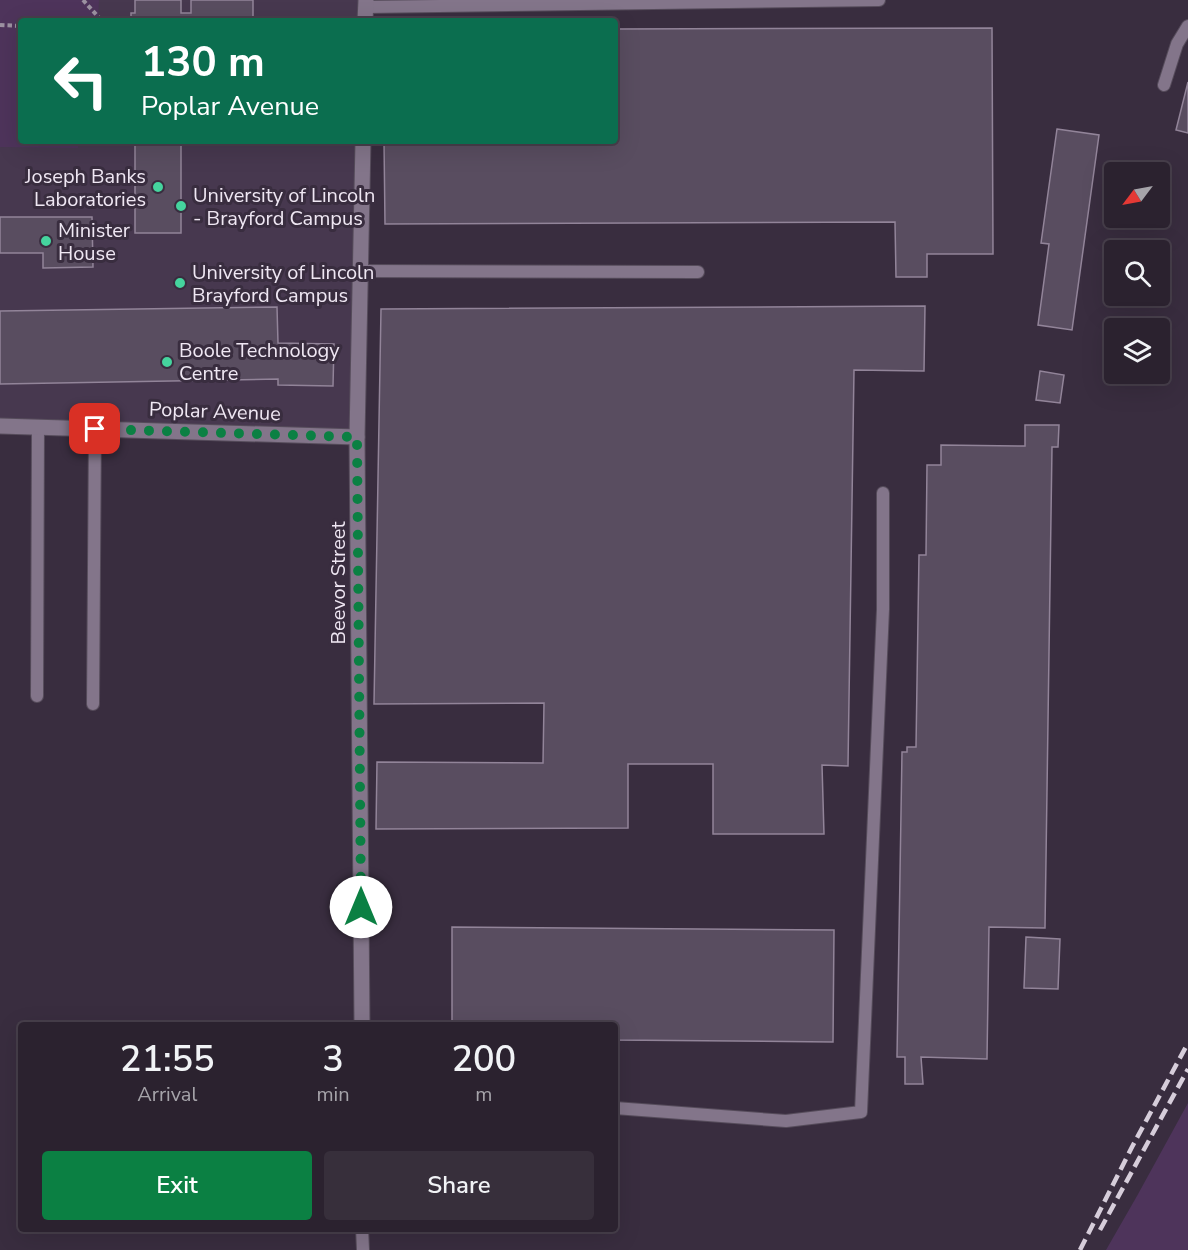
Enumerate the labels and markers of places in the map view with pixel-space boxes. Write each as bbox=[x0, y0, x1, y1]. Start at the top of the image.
place label: Joseph Banks Laboratories bbox=[24, 163, 146, 213]
marker: Joseph Banks Laboratories bbox=[151, 180, 165, 194]
place label: University of Lincoln - Brayford Campus bbox=[193, 182, 375, 232]
marker: University of Lincoln - Brayford Campus bbox=[174, 199, 188, 213]
place label: Minister House bbox=[58, 217, 130, 267]
marker: Minister House bbox=[39, 234, 53, 248]
place label: University of Lincoln Brayford Campus bbox=[192, 259, 374, 309]
marker: University of Lincoln Brayford Campus bbox=[173, 276, 187, 290]
place label: Boole Technology Centre bbox=[179, 337, 340, 387]
marker: Boole Technology Centre bbox=[160, 355, 174, 369]
pin bbox=[69, 403, 120, 454]

